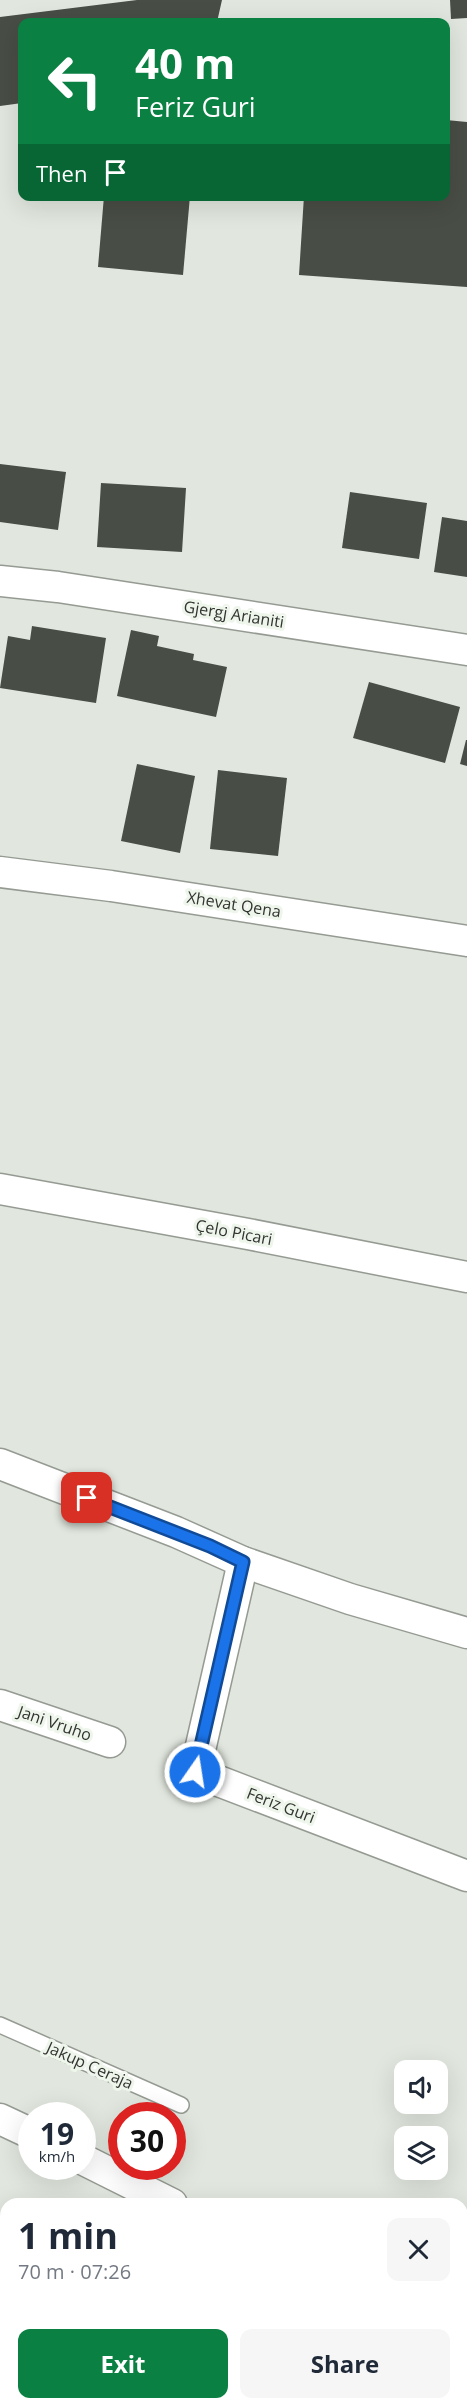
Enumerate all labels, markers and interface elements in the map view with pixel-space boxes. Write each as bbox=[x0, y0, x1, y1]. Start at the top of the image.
text: 40 m bbox=[135, 34, 235, 91]
icon: left bbox=[36, 42, 114, 120]
text: Feriz Guri bbox=[135, 88, 256, 125]
icon: arrive bbox=[99, 156, 132, 189]
text: Then bbox=[36, 158, 87, 188]
street label: Gjergj Arianiti bbox=[182, 595, 286, 633]
street label: Xhevat Qena bbox=[185, 886, 283, 922]
street label: Çelo Picari bbox=[194, 1214, 274, 1250]
pin bbox=[61, 1472, 112, 1523]
icon: arrive bbox=[70, 1481, 103, 1514]
street label: Jani Vruho bbox=[13, 1699, 95, 1746]
position arrow bbox=[163, 1740, 227, 1804]
street label: Feriz Guri bbox=[244, 1782, 318, 1828]
street label: Jakup Ceraja bbox=[41, 2035, 137, 2094]
map controls bbox=[394, 2060, 448, 2180]
button: sound bbox=[394, 2060, 448, 2114]
speed limit sign: 30 bbox=[108, 2102, 186, 2180]
text: 19 bbox=[40, 2113, 74, 2154]
button: layers bbox=[394, 2126, 448, 2180]
text: km/h bbox=[39, 2146, 75, 2166]
text: 1 min bbox=[18, 2211, 118, 2260]
button: close bbox=[387, 2218, 450, 2281]
text: 70 m · 07:26 bbox=[18, 2258, 131, 2285]
button: Exit bbox=[18, 2329, 228, 2398]
button: Share bbox=[240, 2329, 450, 2398]

